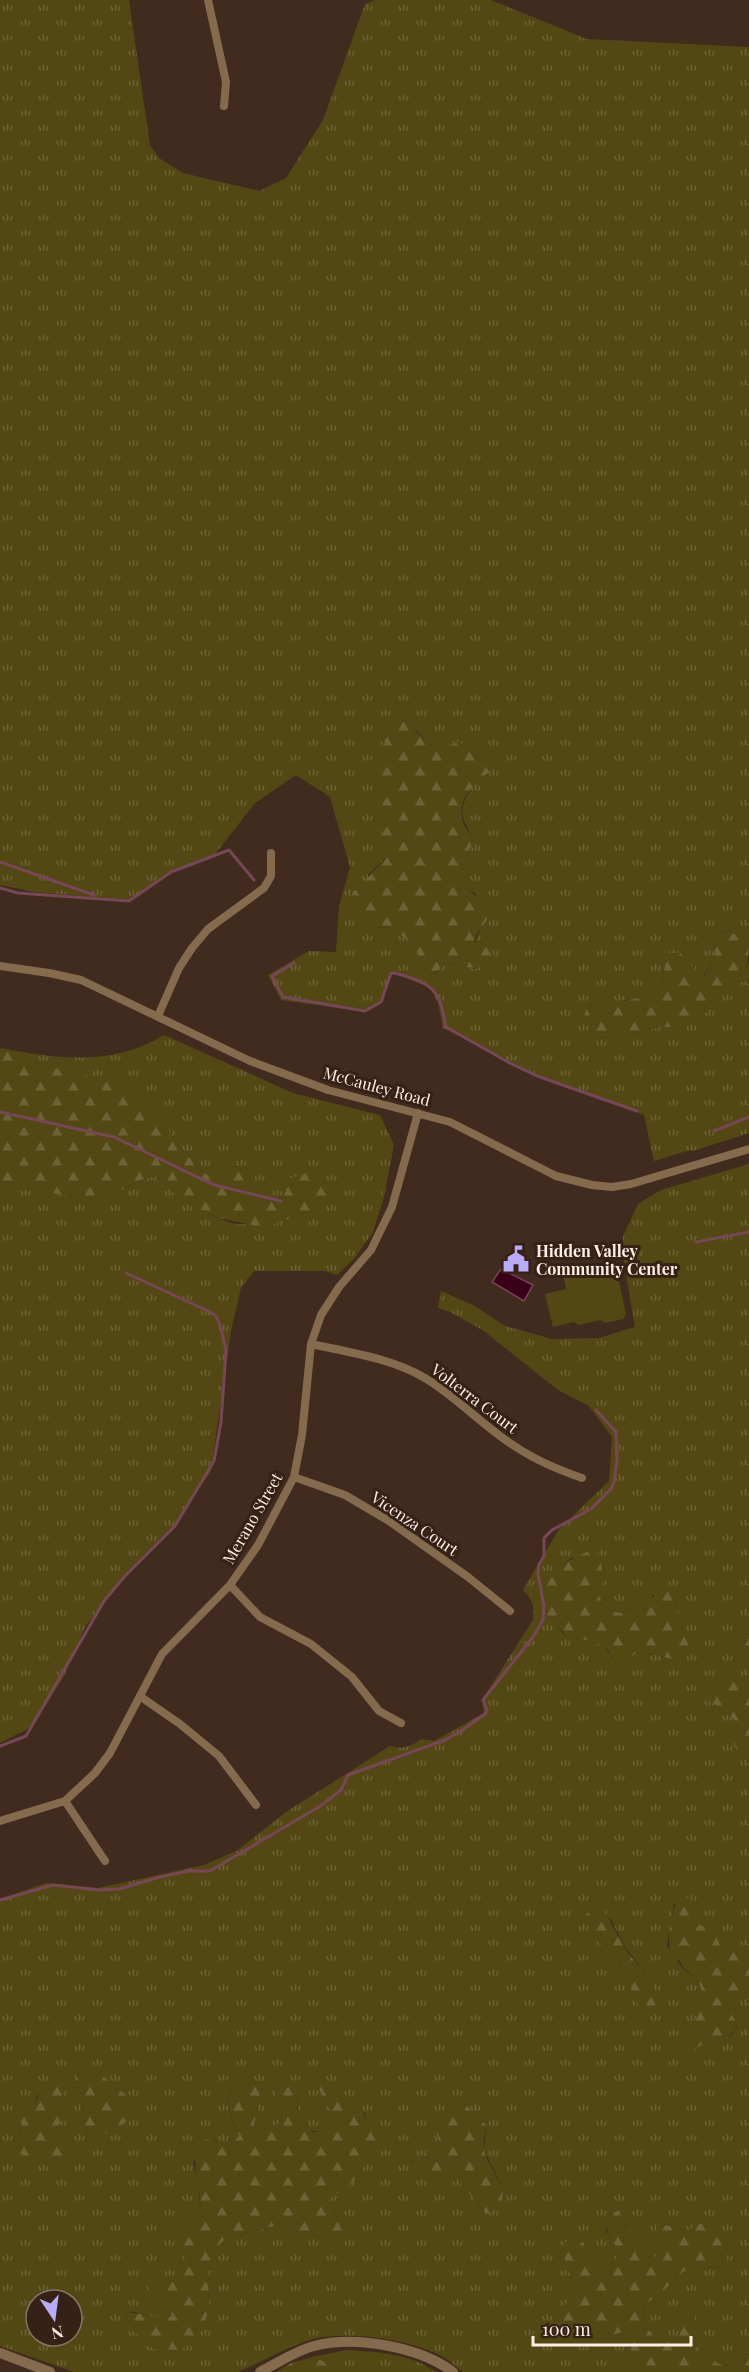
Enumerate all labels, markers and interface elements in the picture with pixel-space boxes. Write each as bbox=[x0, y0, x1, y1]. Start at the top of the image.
street label: McCauley Road bbox=[321, 1062, 433, 1110]
place label: Hidden Valley Community Center bbox=[536, 1240, 678, 1279]
public building icon: Hidden Valley Community Center bbox=[501, 1244, 531, 1274]
street label: Volterra Court bbox=[426, 1358, 523, 1438]
street label: Merano Street bbox=[217, 1468, 287, 1567]
street label: Vicenza Court bbox=[366, 1486, 463, 1560]
north arrow bbox=[24, 2288, 84, 2348]
scale bar bbox=[533, 2309, 690, 2347]
text: 100 m bbox=[542, 2317, 591, 2341]
text: N bbox=[49, 2322, 65, 2345]

